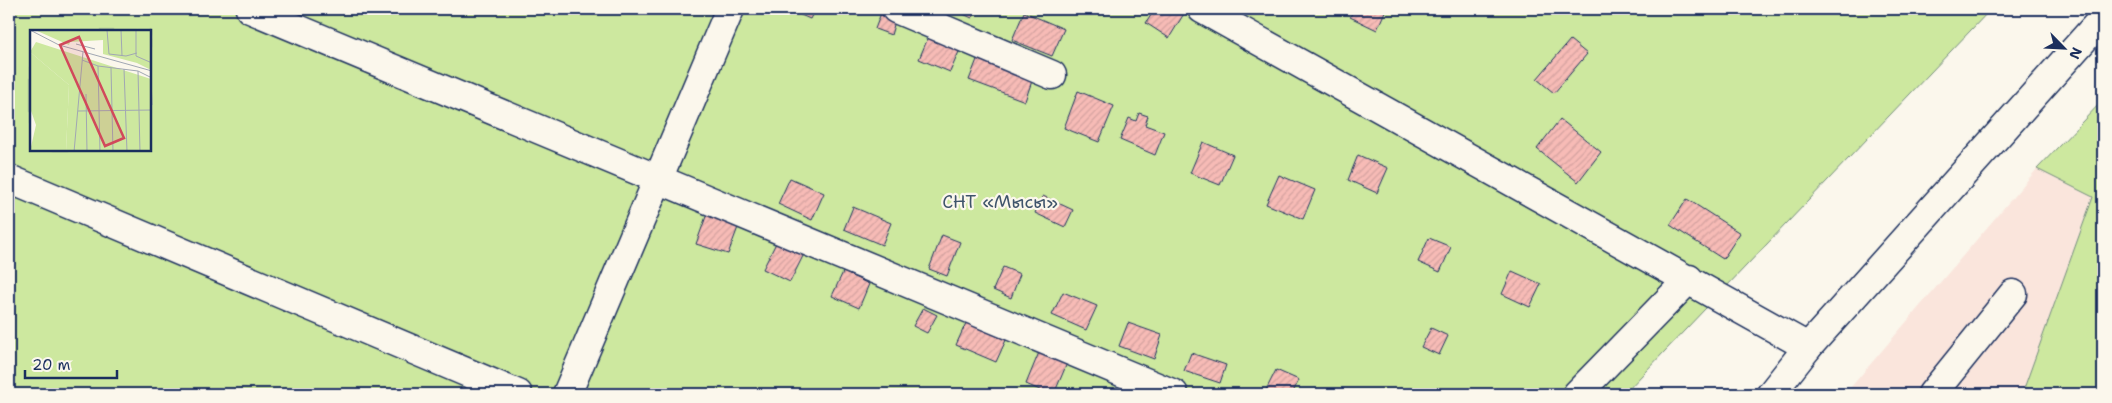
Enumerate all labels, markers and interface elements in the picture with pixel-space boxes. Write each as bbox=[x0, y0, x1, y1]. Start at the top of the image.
north arrow bbox=[2040, 22, 2090, 72]
inset map bbox=[30, 30, 151, 151]
text: N bbox=[2065, 45, 2086, 62]
park label: СНТ «Мысы» bbox=[942, 190, 1058, 214]
scale bar bbox=[25, 348, 118, 380]
text: 20 m bbox=[32, 355, 71, 375]

